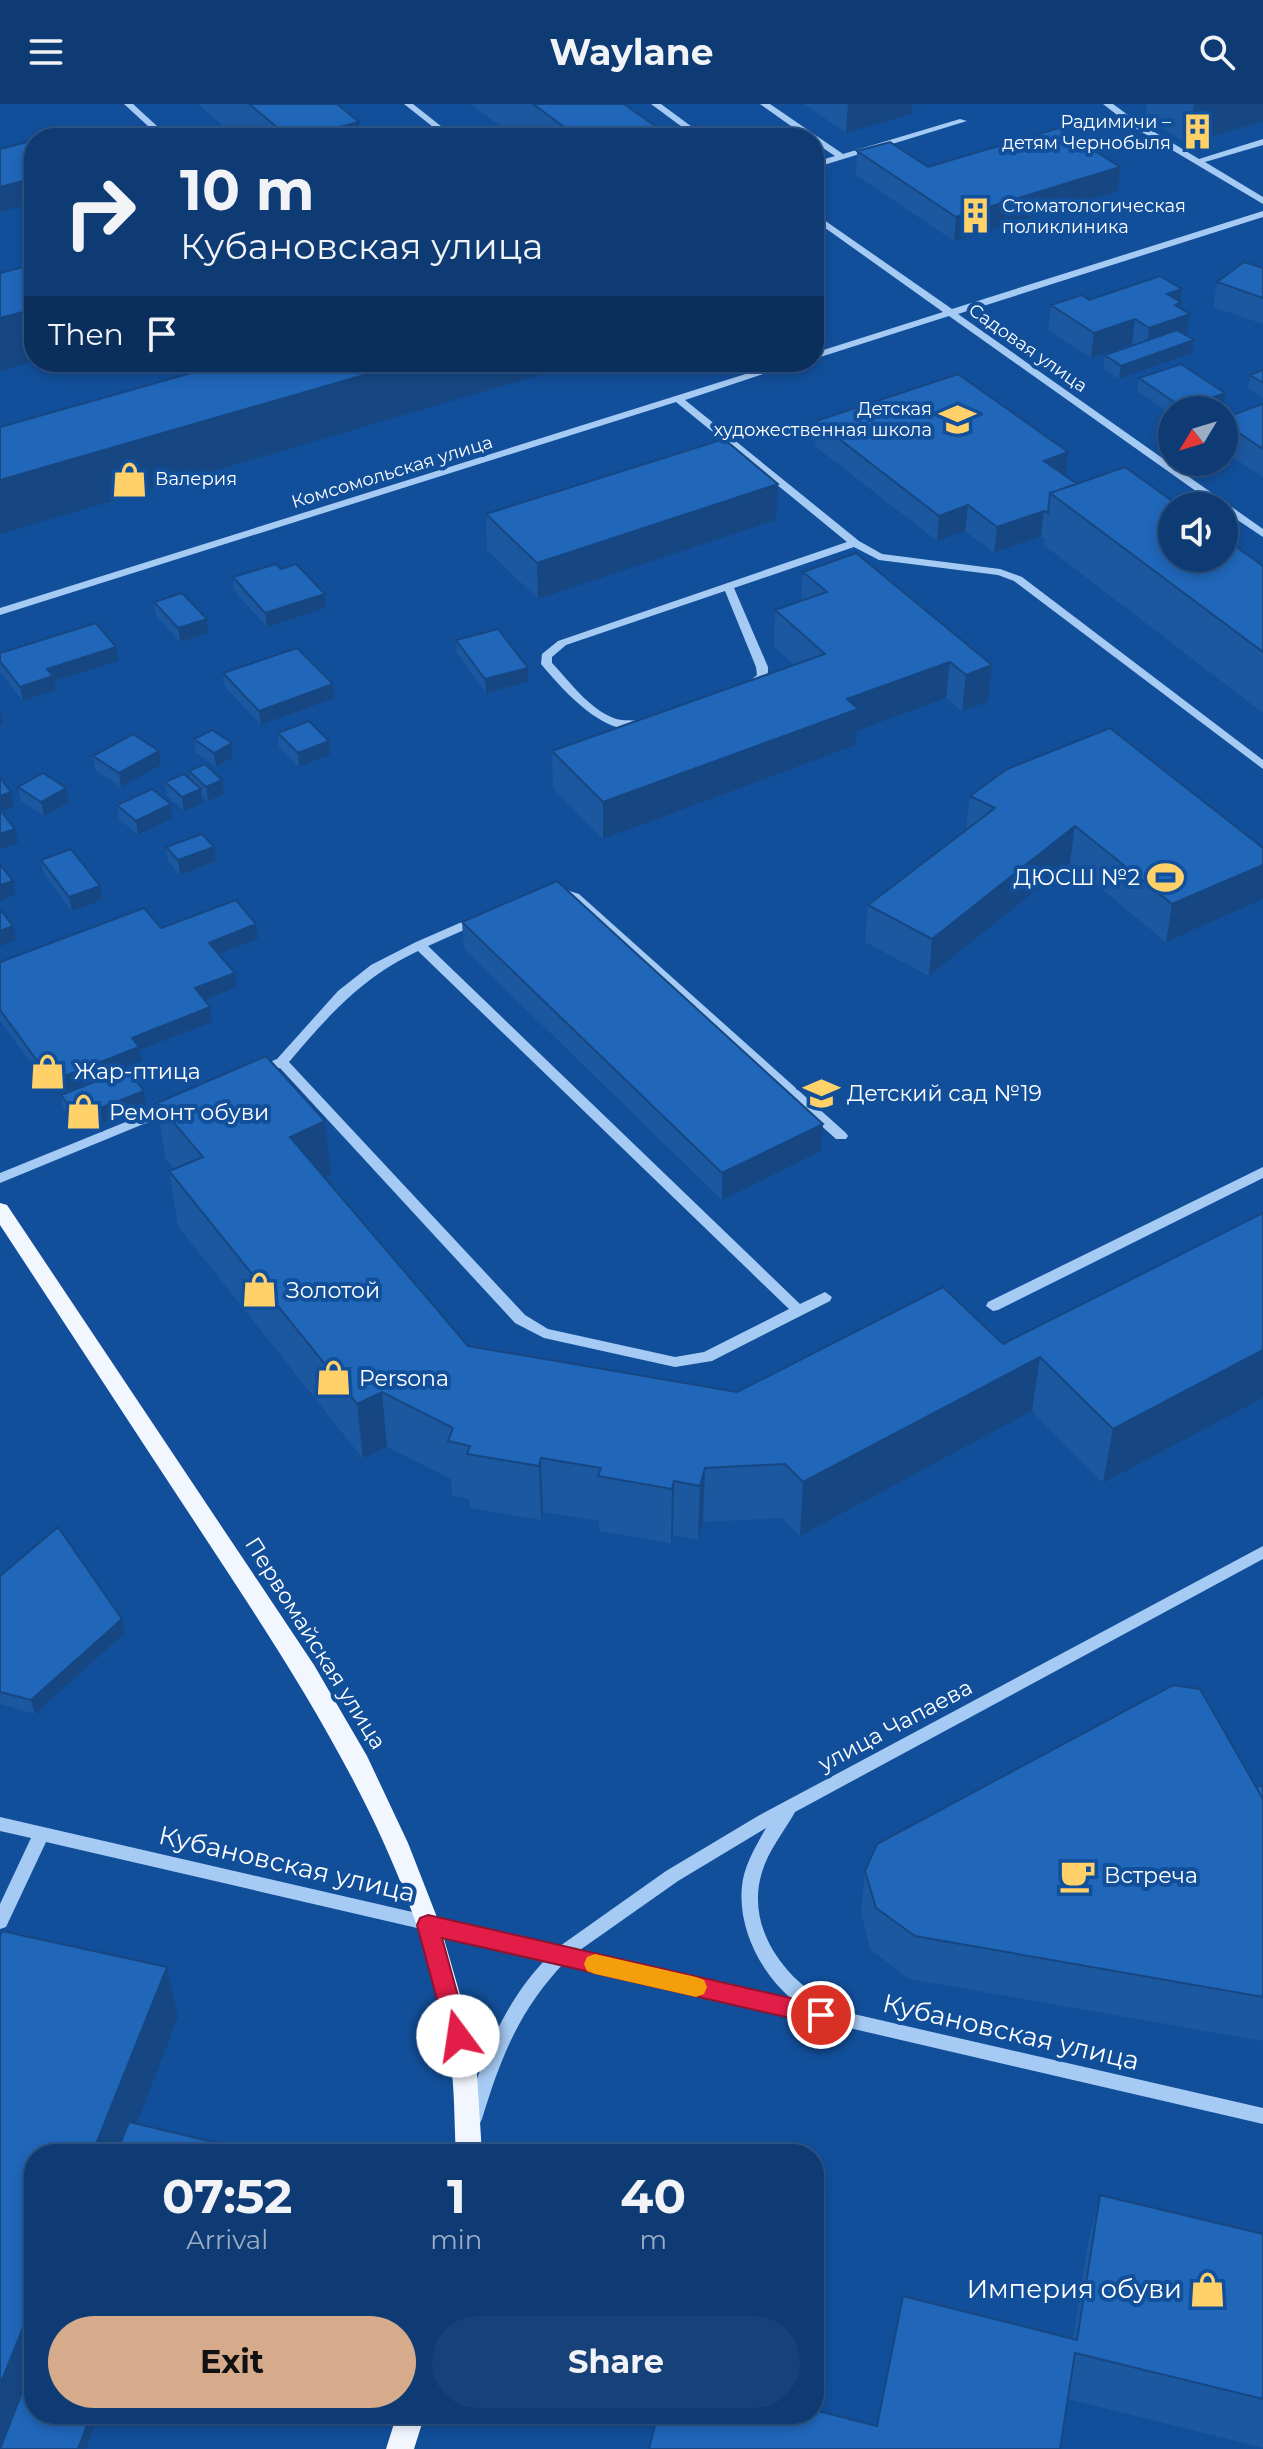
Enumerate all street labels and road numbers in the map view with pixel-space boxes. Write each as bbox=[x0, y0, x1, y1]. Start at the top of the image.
street label: Садовая улица bbox=[964, 299, 1092, 397]
street label: Комсомольская улица bbox=[289, 431, 495, 513]
street label: Первомайская улица bbox=[239, 1532, 392, 1754]
street label: улица Чапаева bbox=[813, 1674, 977, 1778]
street label: Кубановская улица bbox=[156, 1819, 418, 1909]
street label: Кубановская улица bbox=[880, 1987, 1142, 2077]

